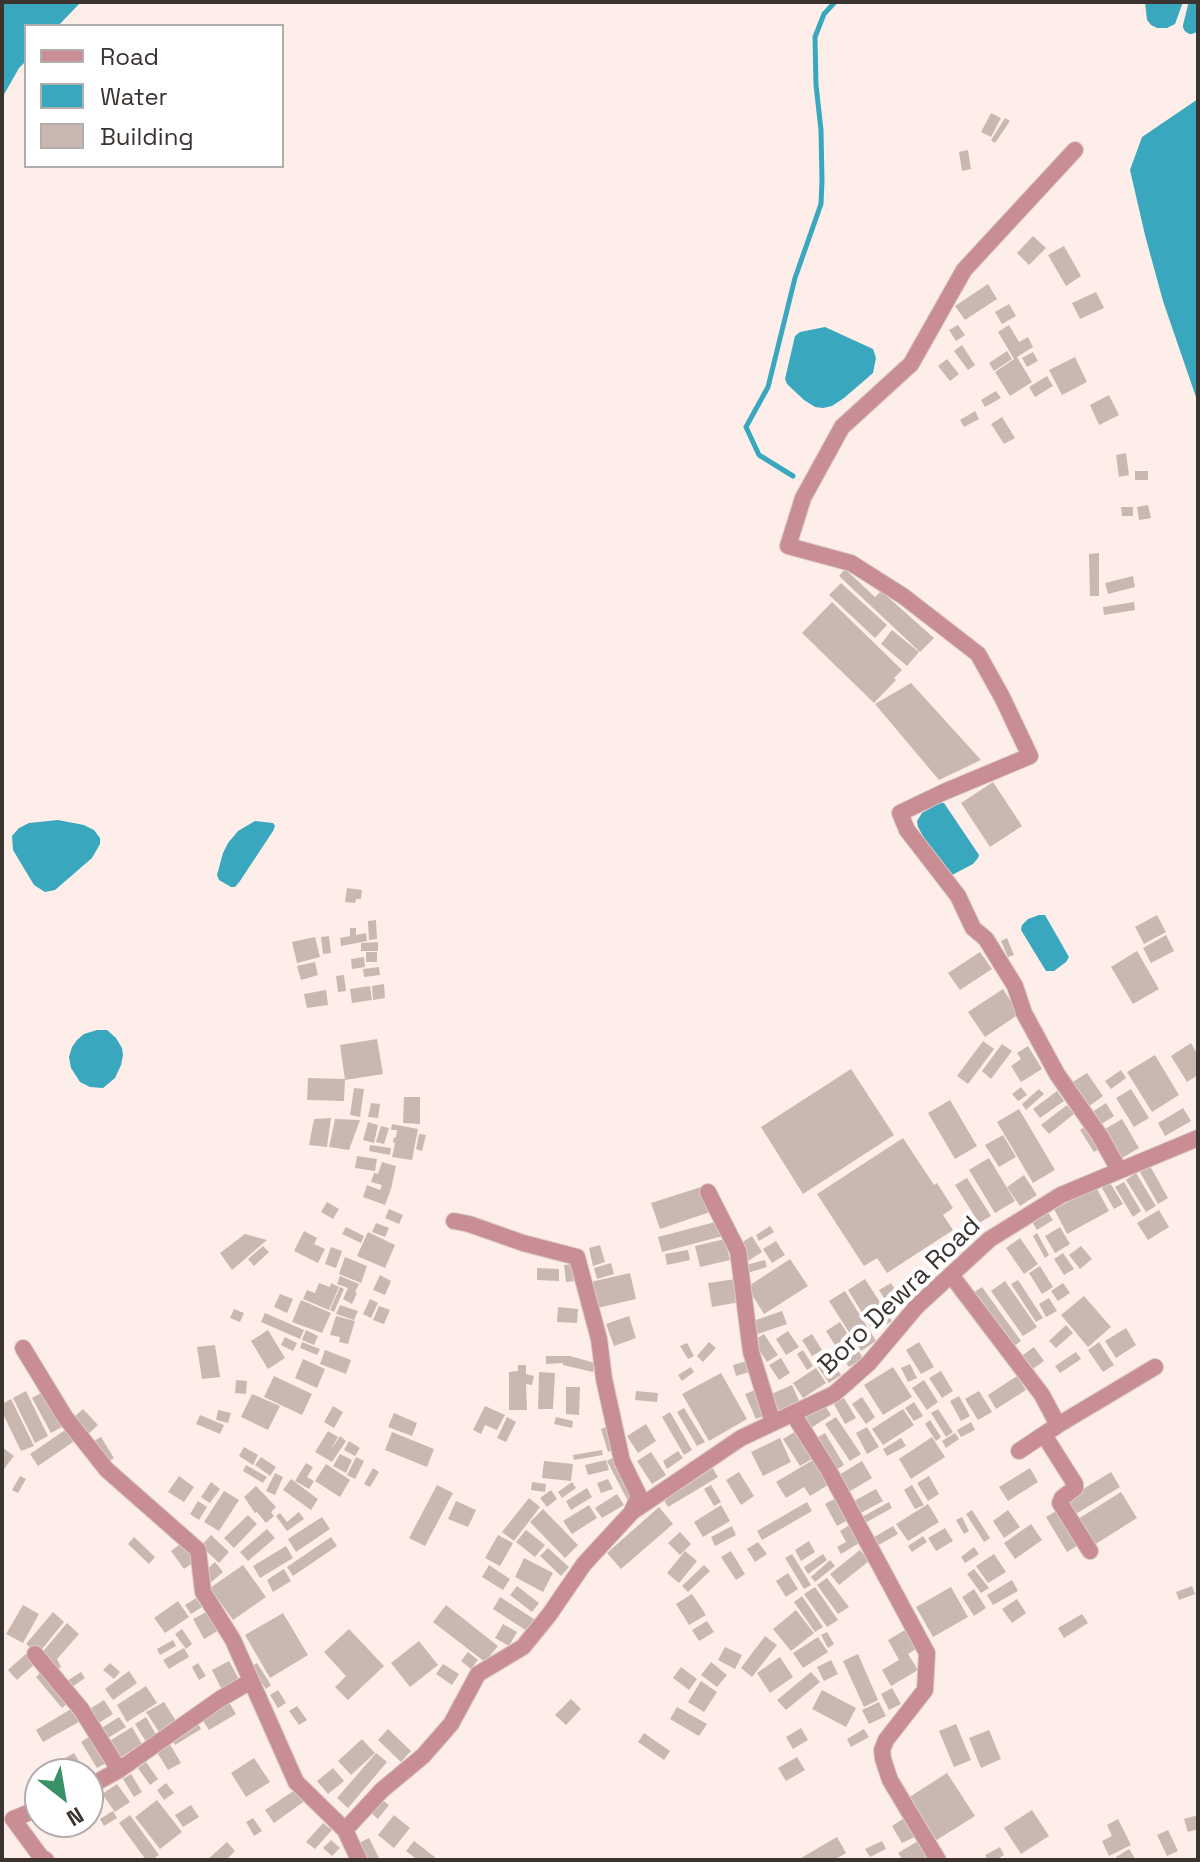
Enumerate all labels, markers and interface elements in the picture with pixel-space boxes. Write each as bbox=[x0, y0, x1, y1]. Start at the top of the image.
legend bbox=[24, 24, 284, 168]
text: Road bbox=[100, 41, 159, 72]
text: Water bbox=[100, 81, 168, 112]
text: Building bbox=[100, 121, 194, 152]
street label: Boro Dewra Road bbox=[812, 1211, 988, 1381]
north arrow bbox=[24, 1758, 104, 1838]
text: N bbox=[62, 1801, 89, 1833]

